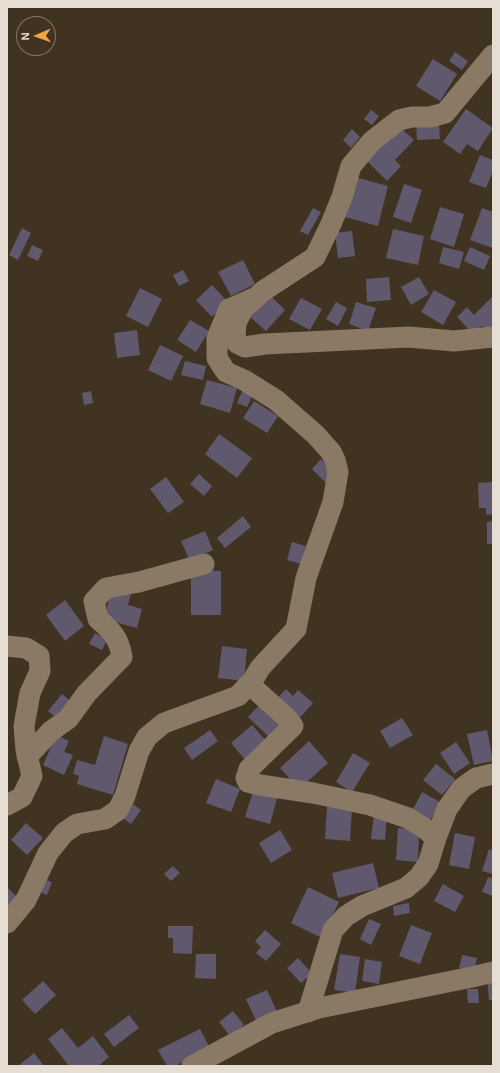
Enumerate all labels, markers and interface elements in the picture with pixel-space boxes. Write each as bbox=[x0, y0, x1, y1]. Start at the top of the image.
north arrow bbox=[16, 16, 56, 56]
text: N bbox=[19, 32, 31, 41]

